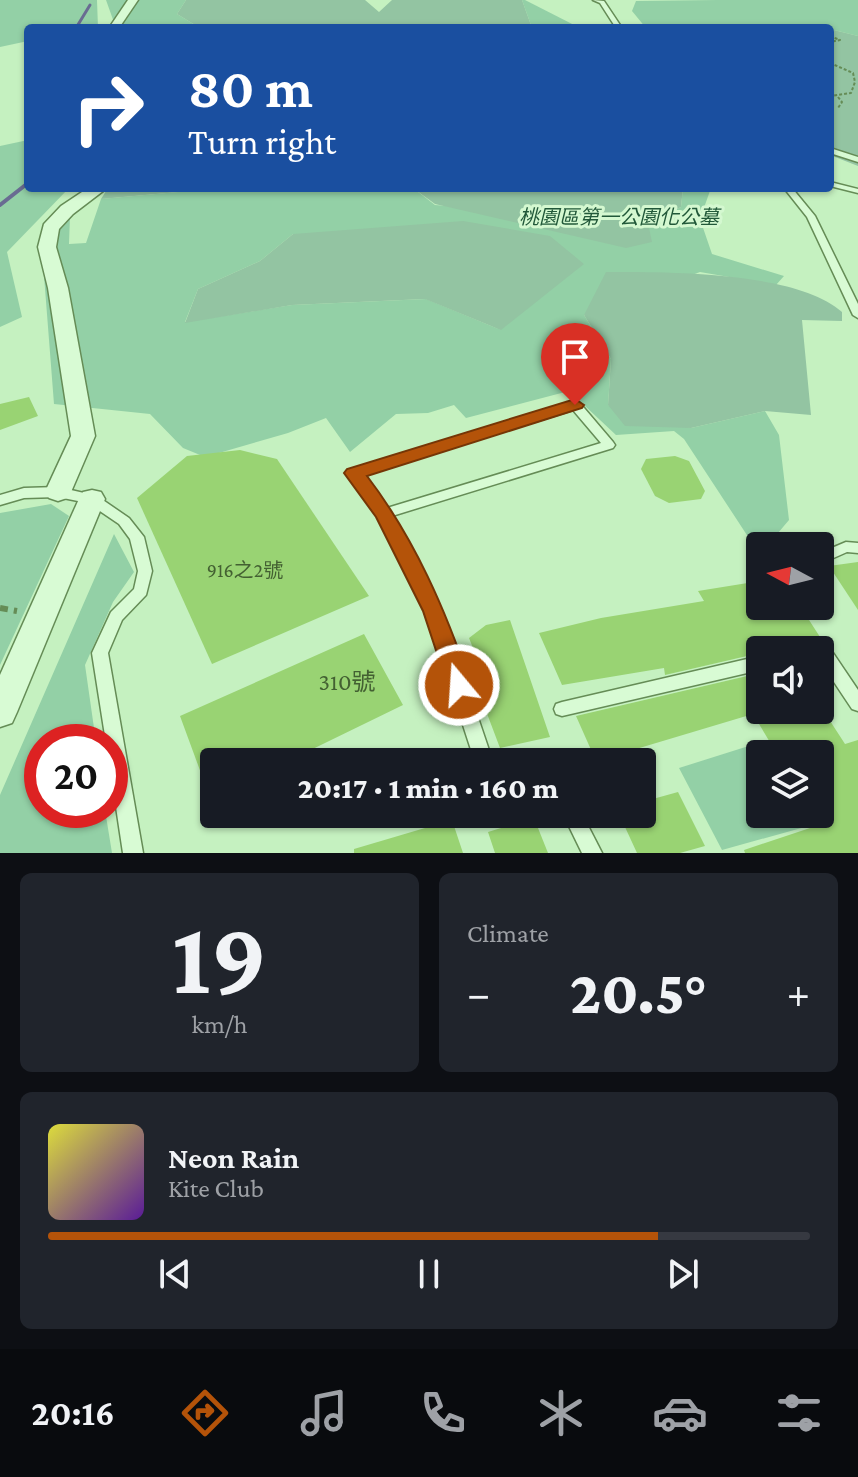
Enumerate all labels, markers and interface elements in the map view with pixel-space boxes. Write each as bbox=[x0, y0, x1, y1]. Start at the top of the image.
icon: right bbox=[56, 56, 160, 160]
text: 80 m bbox=[188, 57, 313, 119]
text: Turn right bbox=[188, 122, 336, 162]
park label: 桃園區第一公園化公墓 bbox=[519, 206, 722, 228]
pin bbox=[541, 323, 609, 405]
icon: arrive bbox=[553, 335, 597, 379]
north arrow bbox=[746, 532, 834, 620]
map controls bbox=[746, 532, 834, 828]
house number: 916之2號 bbox=[207, 559, 283, 581]
button: sound bbox=[746, 636, 834, 724]
position arrow bbox=[417, 643, 501, 727]
house number: 310號 bbox=[319, 668, 375, 695]
speed limit sign: 20 bbox=[24, 724, 128, 828]
button: layers bbox=[746, 740, 834, 828]
text: 20:17 · 1 min · 160 m bbox=[298, 771, 558, 804]
text: 19 bbox=[172, 900, 267, 1015]
text: Climate bbox=[467, 919, 549, 948]
text: 20.5° bbox=[570, 959, 707, 1026]
text: − bbox=[467, 969, 490, 1017]
text: + bbox=[787, 969, 810, 1017]
text: km/h bbox=[191, 1010, 248, 1039]
text: Neon Rain bbox=[168, 1141, 299, 1174]
text: Kite Club bbox=[168, 1174, 264, 1203]
icon: previous bbox=[153, 1252, 197, 1296]
icon: pause bbox=[407, 1252, 451, 1296]
icon: next bbox=[661, 1252, 705, 1296]
icon: directions bbox=[177, 1385, 233, 1441]
icon: music bbox=[296, 1385, 352, 1441]
icon: phone bbox=[415, 1385, 471, 1441]
icon: climate bbox=[533, 1385, 589, 1441]
icon: car bbox=[652, 1385, 708, 1441]
icon: filters bbox=[771, 1385, 827, 1441]
text: 20:16 bbox=[31, 1393, 115, 1433]

